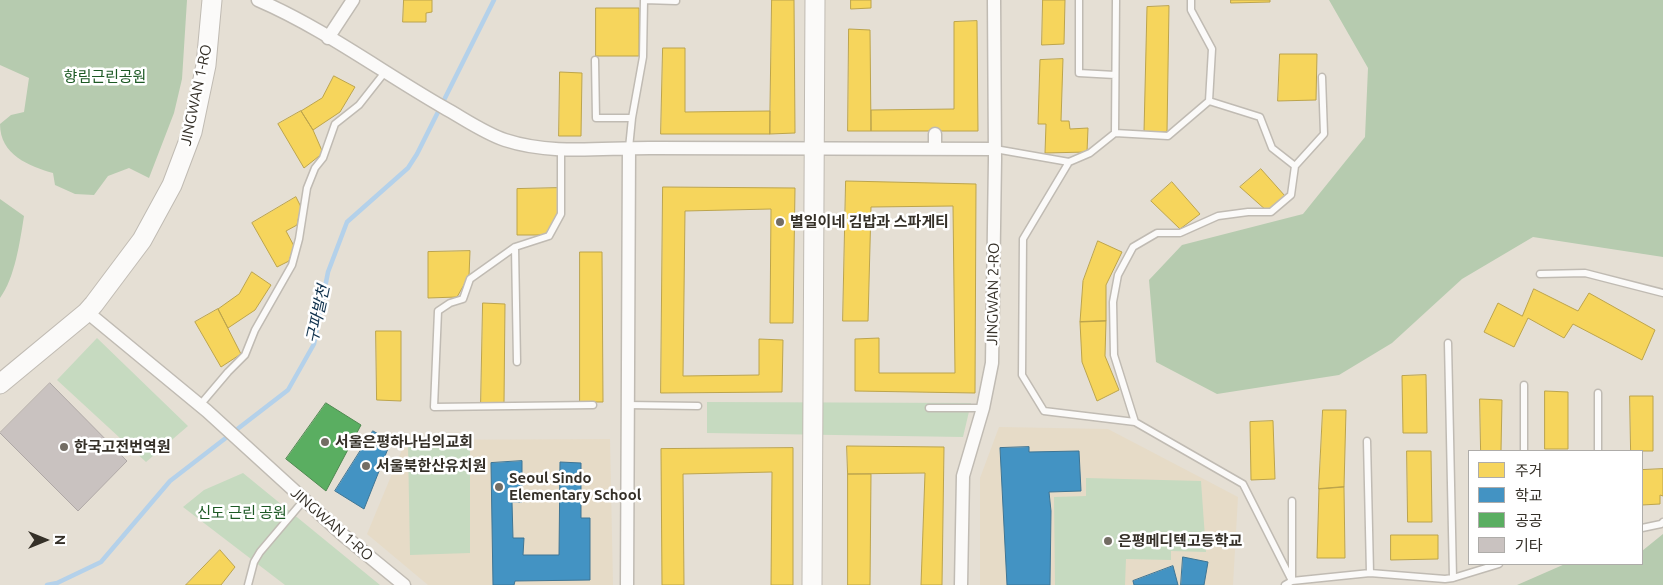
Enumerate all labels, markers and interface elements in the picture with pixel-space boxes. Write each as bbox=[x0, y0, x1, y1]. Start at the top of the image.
street label: JINGWAN 1-RO bbox=[176, 43, 216, 147]
park label: 향림근린공원 bbox=[64, 68, 146, 86]
place label: 별일이네 김밥과 스파게티 bbox=[790, 213, 949, 231]
marker: 별일이네 김밥과 스파게티 bbox=[774, 216, 786, 228]
street label: JINGWAN 2-RO bbox=[983, 242, 1003, 346]
water label: 구파발천 bbox=[302, 283, 334, 345]
place label: 서울은평하나님의교회 bbox=[335, 433, 473, 451]
marker: 서울은평하나님의교회 bbox=[319, 436, 331, 448]
place label: 한국고전번역원 bbox=[74, 438, 171, 456]
marker: 한국고전번역원 bbox=[58, 441, 70, 453]
legend bbox=[1468, 450, 1643, 565]
place label: 서울북한산유치원 bbox=[376, 457, 486, 475]
marker: 서울북한산유치원 bbox=[360, 460, 372, 472]
text: 주거 bbox=[1515, 462, 1543, 479]
place label: Seoul Sindo Elementary School bbox=[509, 469, 641, 504]
marker: Seoul Sindo Elementary School bbox=[493, 481, 505, 493]
street label: JINGWAN 1-RO bbox=[287, 483, 377, 565]
text: 학교 bbox=[1515, 487, 1543, 504]
park label: 신도 근린 공원 bbox=[197, 504, 287, 522]
text: 공공 bbox=[1515, 512, 1543, 529]
north arrow bbox=[20, 515, 70, 565]
place label: 은평메디텍고등학교 bbox=[1118, 532, 1242, 550]
text: N bbox=[52, 535, 68, 545]
marker: 은평메디텍고등학교 bbox=[1102, 535, 1114, 547]
text: 기타 bbox=[1515, 537, 1543, 554]

